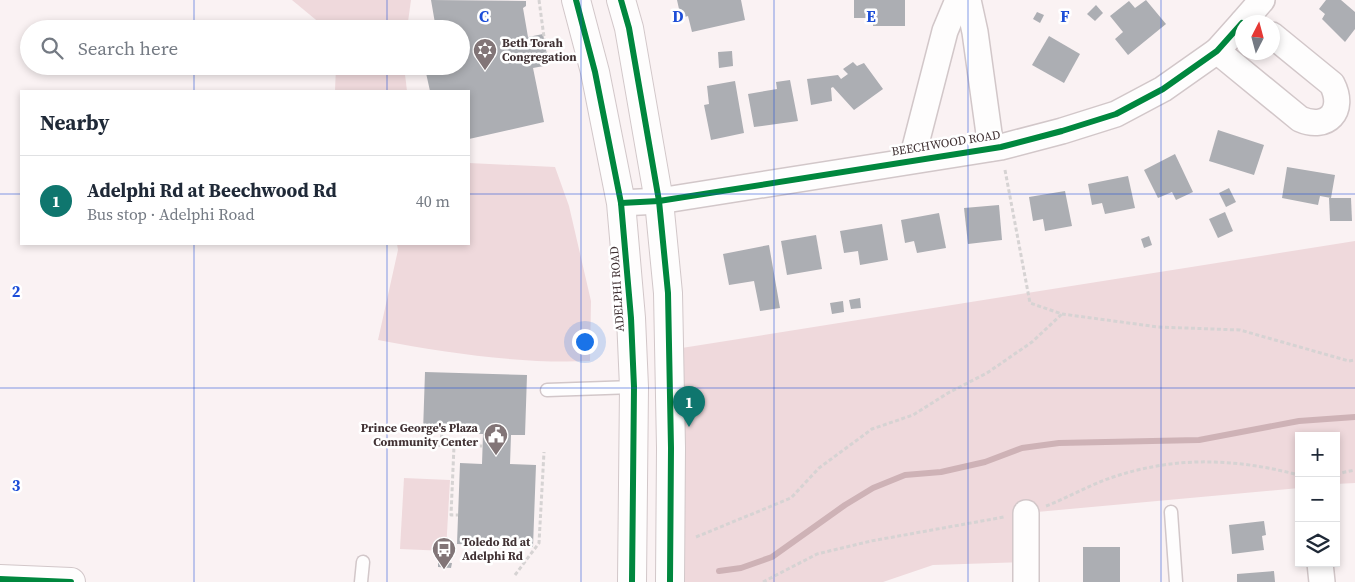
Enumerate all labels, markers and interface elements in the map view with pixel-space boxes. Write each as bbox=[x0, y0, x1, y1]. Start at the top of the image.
text: C bbox=[479, 5, 489, 27]
text: D bbox=[672, 5, 684, 27]
text: E bbox=[866, 5, 876, 27]
text: F bbox=[1060, 5, 1070, 27]
north arrow bbox=[1235, 15, 1280, 60]
search box bbox=[20, 20, 470, 75]
icon: search bbox=[38, 34, 66, 62]
text: Search here bbox=[78, 35, 178, 61]
place label: Beth Torah Congregation bbox=[502, 35, 577, 65]
synagogue icon: Beth Torah Congregation bbox=[472, 37, 498, 71]
text: Nearby bbox=[40, 108, 110, 137]
street label: BEECHWOOD ROAD bbox=[890, 127, 1002, 159]
text: Adelphi Rd at Beechwood Rd bbox=[87, 177, 337, 203]
text: 1 bbox=[52, 190, 60, 212]
text: 40 m bbox=[416, 190, 450, 212]
text: Bus stop · Adelphi Road bbox=[87, 203, 254, 225]
street label: ADELPHI ROAD bbox=[606, 246, 628, 332]
text: 2 bbox=[12, 280, 21, 302]
your location bbox=[572, 329, 598, 355]
pin: 1 bbox=[673, 386, 705, 427]
place label: Prince George's Plaza Community Center bbox=[361, 420, 479, 450]
public building icon: Prince George's Plaza Community Center bbox=[483, 422, 509, 456]
map controls bbox=[1295, 432, 1340, 567]
button: + bbox=[1295, 432, 1340, 477]
text: 3 bbox=[12, 474, 21, 496]
button: − bbox=[1295, 477, 1340, 522]
button: layers bbox=[1295, 522, 1340, 567]
place label: Toledo Rd at Adelphi Rd bbox=[462, 534, 531, 564]
bus stop icon: Toledo Rd at Adelphi Rd bbox=[431, 536, 457, 570]

